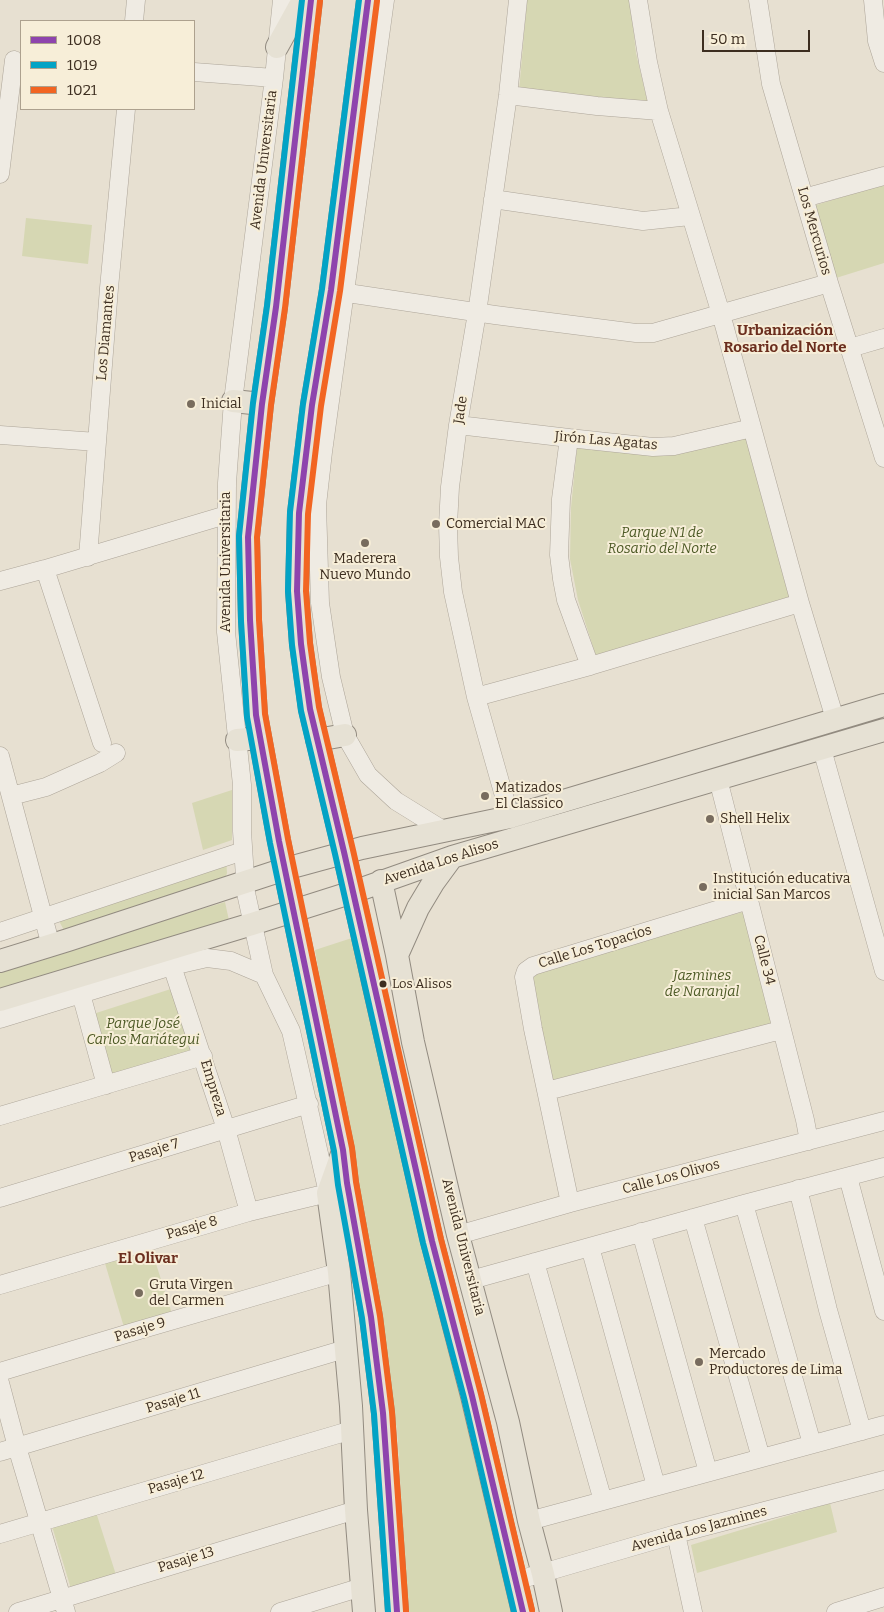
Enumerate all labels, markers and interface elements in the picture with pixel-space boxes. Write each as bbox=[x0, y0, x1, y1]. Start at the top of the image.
legend bbox=[20, 20, 195, 110]
scale bar bbox=[704, 20, 812, 52]
text: 50 m bbox=[710, 30, 745, 48]
text: 1008 bbox=[67, 31, 101, 49]
text: 1019 bbox=[67, 56, 98, 74]
text: 1021 bbox=[67, 81, 97, 99]
street label: Avenida Universitaria bbox=[247, 89, 281, 231]
street label: Los Mercurios bbox=[793, 185, 835, 277]
street label: Los Diamantes bbox=[93, 285, 119, 381]
district label: Urbanización Rosario del Norte bbox=[724, 322, 846, 357]
street label: Jade bbox=[451, 395, 471, 425]
place label: Inicial bbox=[201, 396, 242, 412]
marker: Inicial bbox=[185, 398, 197, 410]
street label: Jirón Las Agatas bbox=[554, 428, 658, 454]
street label: Avenida Universitaria bbox=[218, 492, 234, 632]
place label: Comercial MAC bbox=[446, 516, 546, 532]
marker: Comercial MAC bbox=[430, 518, 442, 530]
park label: Parque N1 de Rosario del Norte bbox=[608, 525, 716, 558]
marker: Maderera Nuevo Mundo bbox=[359, 537, 371, 549]
place label: Maderera Nuevo Mundo bbox=[319, 551, 411, 584]
place label: Matizados El Classico bbox=[495, 780, 563, 812]
marker: Matizados El Classico bbox=[479, 790, 491, 802]
place label: Shell Helix bbox=[720, 811, 790, 827]
marker: Shell Helix bbox=[704, 813, 716, 825]
street label: Avenida Los Alisos bbox=[381, 835, 501, 889]
place label: Institución educativa inicial San Marcos bbox=[713, 871, 850, 904]
marker: Institución educativa inicial San Marcos bbox=[697, 881, 709, 893]
street label: Calle Los Topacios bbox=[536, 922, 654, 972]
street label: Calle 34 bbox=[750, 933, 778, 987]
park label: Jazmines de Naranjal bbox=[665, 968, 739, 1000]
place label: Los Alisos bbox=[392, 976, 452, 992]
marker: Los Alisos bbox=[378, 979, 388, 989]
park label: Parque José Carlos Mariátegui bbox=[86, 1016, 200, 1048]
street label: Empreza bbox=[196, 1058, 230, 1118]
street label: Pasaje 7 bbox=[127, 1135, 181, 1167]
street label: Calle Los Olivos bbox=[620, 1156, 722, 1198]
street label: Avenida Universitaria bbox=[438, 1177, 488, 1317]
street label: Pasaje 8 bbox=[164, 1213, 220, 1243]
district label: El Olivar bbox=[118, 1250, 178, 1268]
place label: Gruta Virgen del Carmen bbox=[149, 1277, 233, 1310]
marker: Gruta Virgen del Carmen bbox=[133, 1287, 145, 1299]
street label: Pasaje 9 bbox=[112, 1314, 168, 1346]
place label: Mercado Productores de Lima bbox=[709, 1346, 842, 1378]
marker: Mercado Productores de Lima bbox=[693, 1356, 705, 1368]
street label: Pasaje 11 bbox=[144, 1385, 202, 1417]
street label: Pasaje 12 bbox=[146, 1466, 206, 1498]
street label: Avenida Los Jazmines bbox=[629, 1503, 769, 1555]
street label: Pasaje 13 bbox=[156, 1544, 216, 1576]

